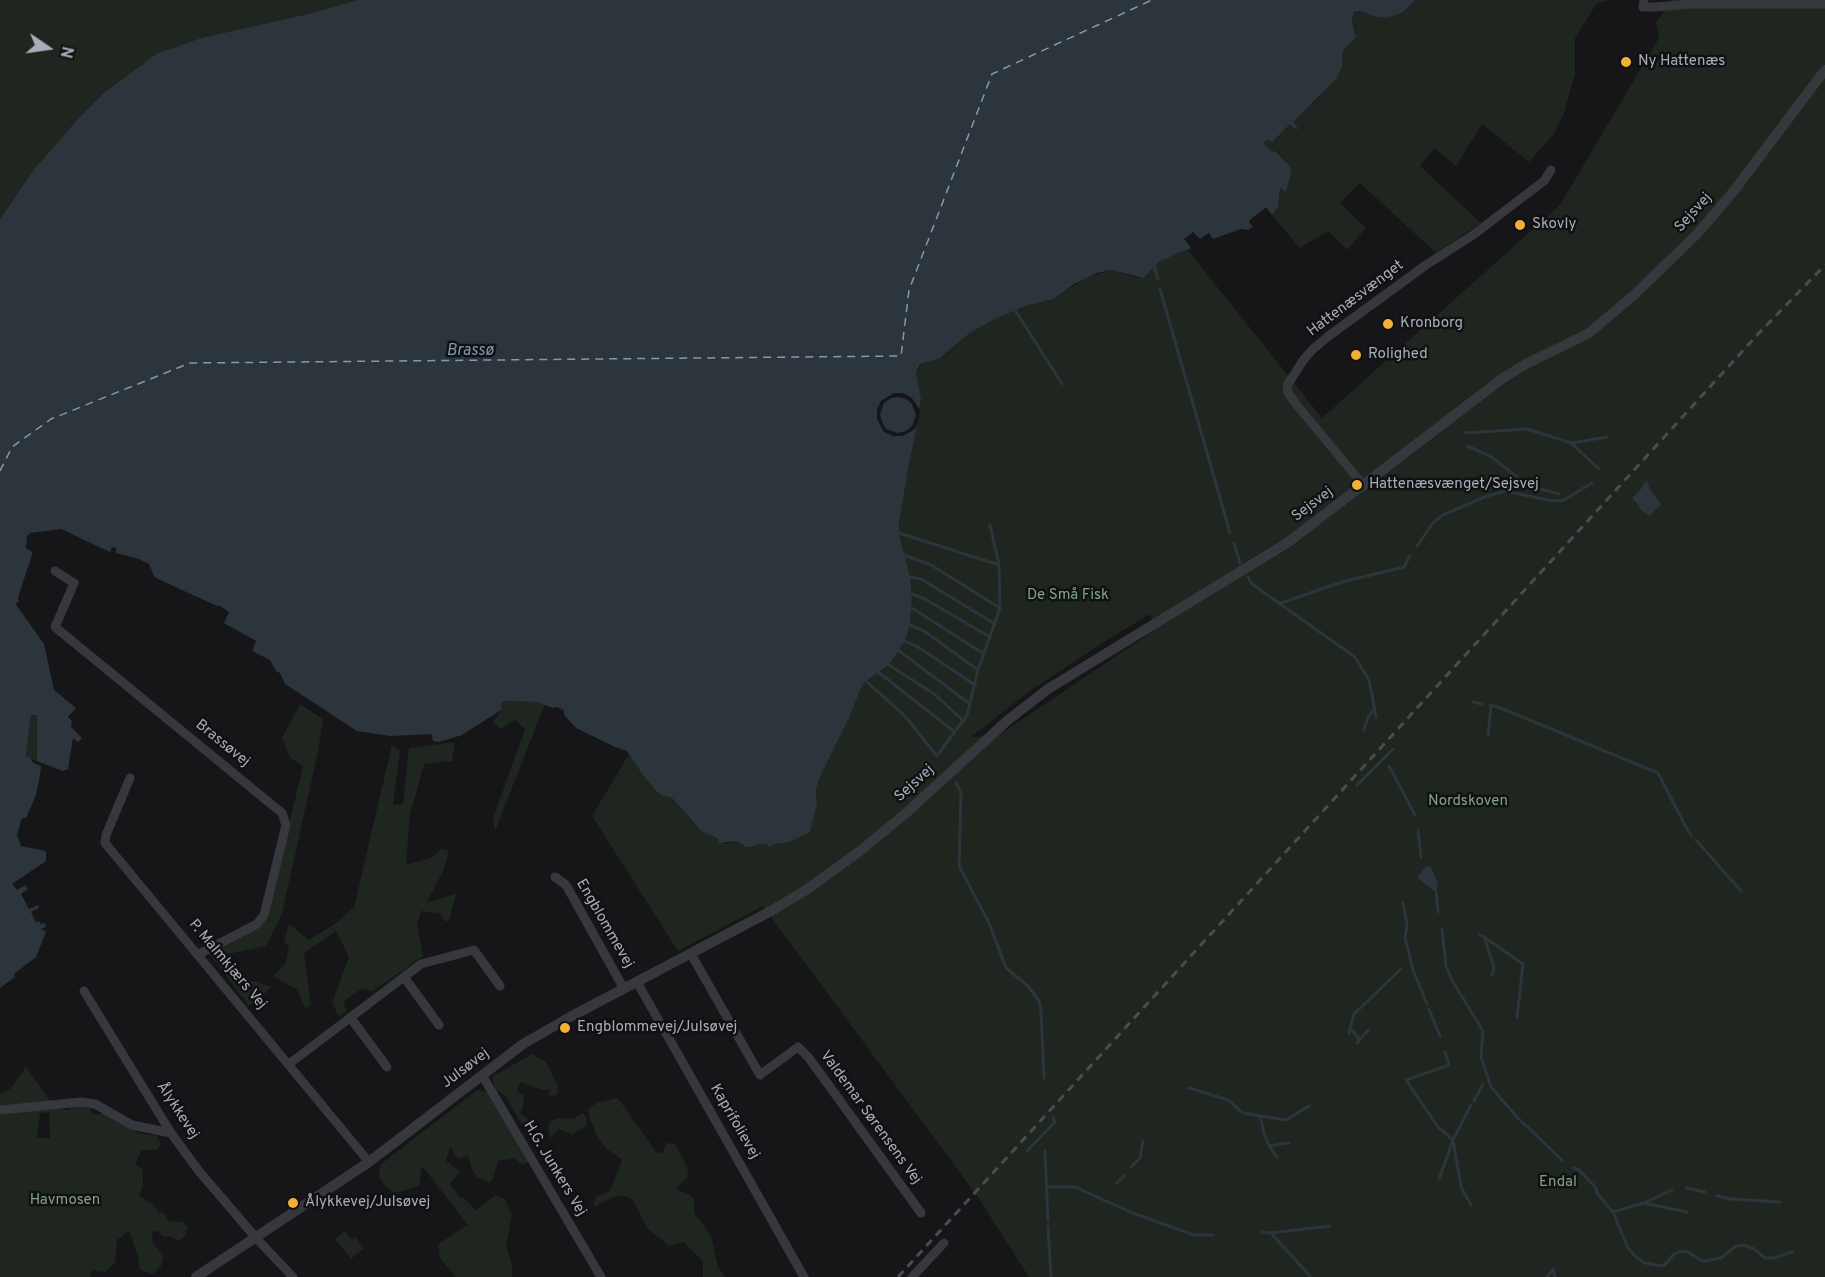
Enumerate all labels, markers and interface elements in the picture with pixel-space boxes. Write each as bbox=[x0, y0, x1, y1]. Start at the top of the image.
north arrow bbox=[18, 18, 78, 78]
text: N bbox=[55, 44, 77, 60]
place label: Ny Hattenæs bbox=[1638, 53, 1725, 71]
marker: Ny Hattenæs bbox=[1619, 55, 1633, 69]
street label: Sejsvej bbox=[1672, 190, 1716, 236]
place label: Skovly bbox=[1532, 216, 1576, 234]
marker: Skovly bbox=[1513, 218, 1527, 232]
street label: Hattenæsvænget bbox=[1304, 257, 1408, 341]
place label: Kronborg bbox=[1400, 315, 1463, 333]
marker: Kronborg bbox=[1381, 317, 1395, 331]
water label: Brassø bbox=[447, 342, 493, 362]
place label: Rolighed bbox=[1368, 346, 1428, 364]
marker: Rolighed bbox=[1349, 348, 1363, 362]
place label: Hattenæsvænget/Sejsvej bbox=[1369, 476, 1539, 494]
marker: Hattenæsvænget/Sejsvej bbox=[1350, 478, 1364, 492]
street label: Sejsvej bbox=[1289, 484, 1337, 526]
park label: De Små Fisk bbox=[1027, 587, 1109, 605]
street label: Brassøvej bbox=[191, 717, 253, 771]
street label: Sejsvej bbox=[892, 762, 938, 806]
park label: Nordskoven bbox=[1428, 793, 1508, 811]
street label: Engblommevej bbox=[571, 876, 637, 972]
street label: P. Malmkjærs Vej bbox=[184, 916, 270, 1014]
place label: Engblommevej/Julsøvej bbox=[577, 1019, 737, 1037]
marker: Engblommevej/Julsøvej bbox=[558, 1021, 572, 1035]
street label: Julsøvej bbox=[439, 1045, 493, 1093]
street label: Valdemar Sørensens Vej bbox=[815, 1048, 925, 1188]
street label: Ålykkevej bbox=[152, 1079, 202, 1143]
street label: Kaprifolievej bbox=[705, 1081, 763, 1163]
street label: H.G. Junkers Vej bbox=[519, 1118, 589, 1220]
park label: Endal bbox=[1539, 1174, 1577, 1192]
park label: Havmosen bbox=[30, 1192, 100, 1210]
place label: Ålykkevej/Julsøvej bbox=[305, 1194, 430, 1212]
marker: Ålykkevej/Julsøvej bbox=[286, 1196, 300, 1210]

